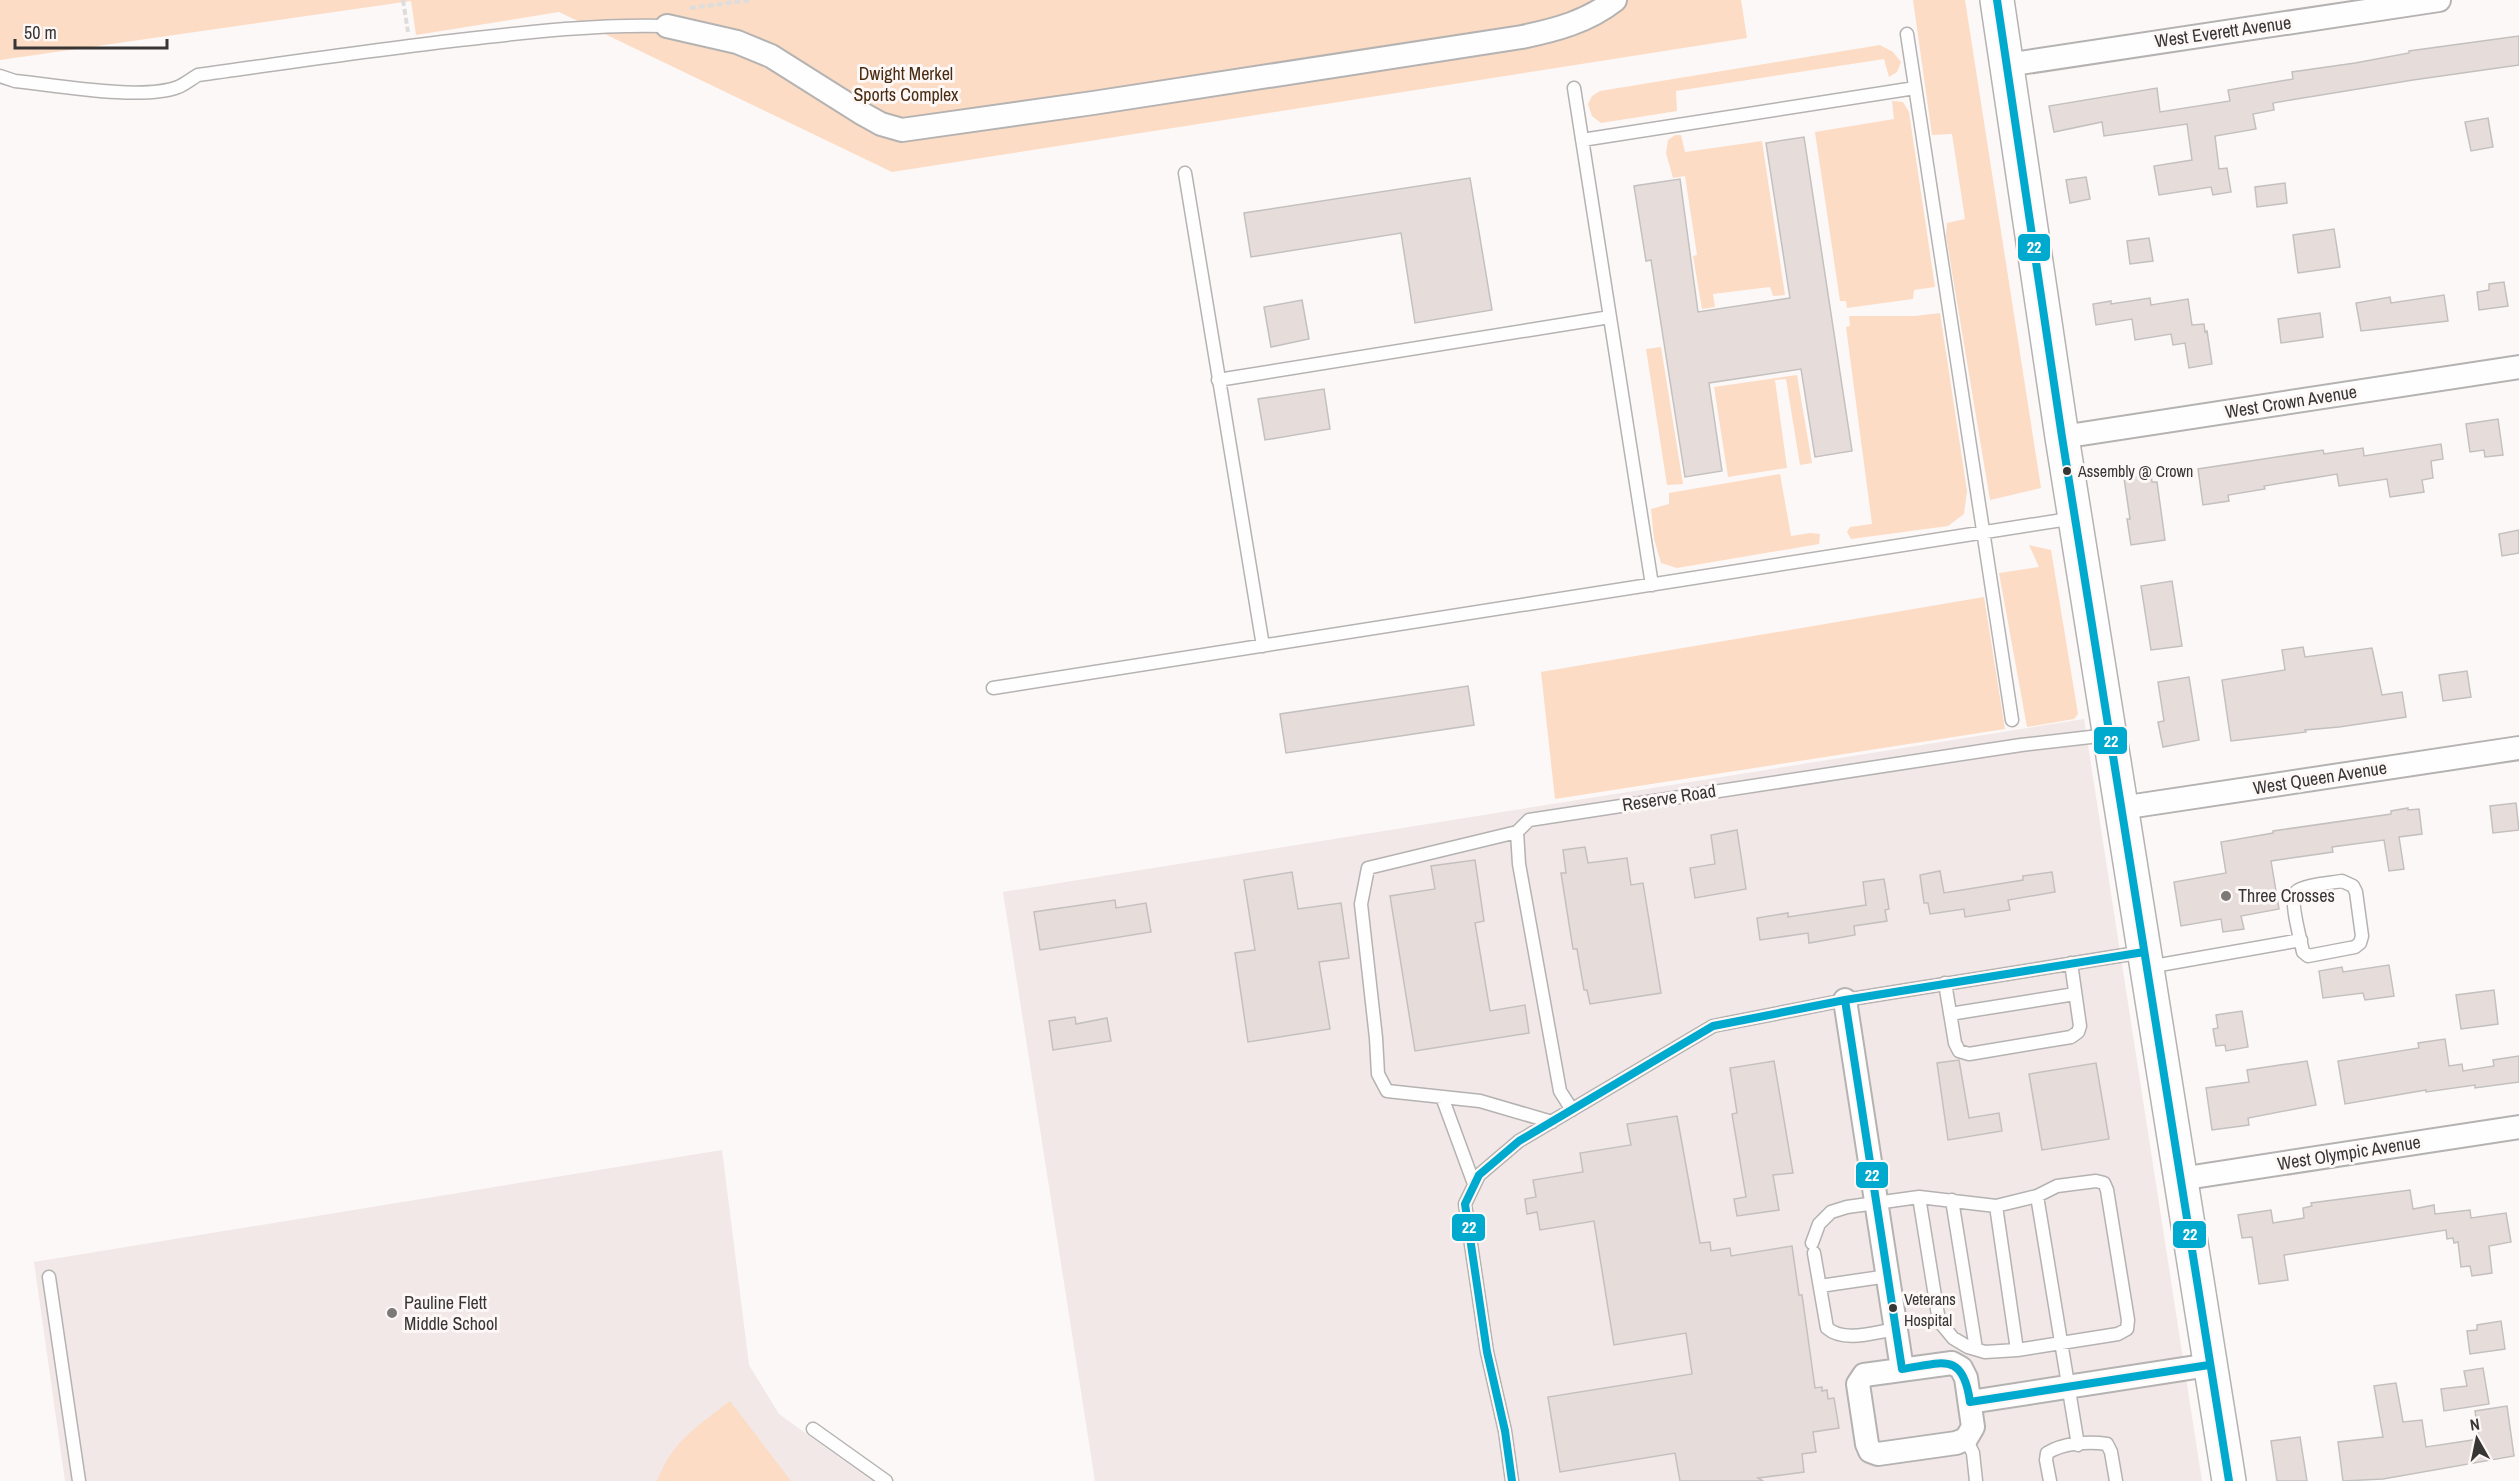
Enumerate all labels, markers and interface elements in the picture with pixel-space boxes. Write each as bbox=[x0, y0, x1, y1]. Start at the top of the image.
street label: West Everett Avenue bbox=[2153, 10, 2293, 53]
scale bar bbox=[15, 12, 166, 50]
text: 50 m bbox=[24, 20, 57, 45]
park label: Dwight Merkel Sports Complex bbox=[854, 61, 959, 107]
line badge: 22 bbox=[2017, 233, 2051, 262]
text: 22 bbox=[2027, 236, 2041, 258]
street label: West Crown Avenue bbox=[2223, 379, 2359, 424]
place label: Assembly @ Crown bbox=[2077, 460, 2193, 482]
marker: Assembly @ Crown bbox=[2061, 465, 2073, 477]
line badge: 22 bbox=[2093, 726, 2128, 755]
text: 22 bbox=[2104, 730, 2118, 752]
street label: West Queen Avenue bbox=[2251, 755, 2388, 800]
street label: Reserve Road bbox=[1620, 778, 1717, 817]
place label: Three Crosses bbox=[2238, 883, 2335, 908]
marker: Three Crosses bbox=[2219, 889, 2233, 903]
street label: West Olympic Avenue bbox=[2276, 1129, 2422, 1176]
line badge: 22 bbox=[1855, 1161, 1889, 1189]
text: 22 bbox=[1865, 1164, 1879, 1186]
line badge: 22 bbox=[1451, 1213, 1486, 1242]
text: 22 bbox=[1462, 1216, 1476, 1238]
line badge: 22 bbox=[2172, 1220, 2207, 1249]
text: 22 bbox=[2183, 1223, 2197, 1245]
place label: Veterans Hospital bbox=[1904, 1288, 1956, 1331]
place label: Pauline Flett Middle School bbox=[404, 1290, 498, 1336]
marker: Veterans Hospital bbox=[1887, 1302, 1899, 1314]
marker: Pauline Flett Middle School bbox=[385, 1306, 399, 1320]
north arrow bbox=[2447, 1409, 2507, 1469]
text: N bbox=[2468, 1413, 2481, 1436]

